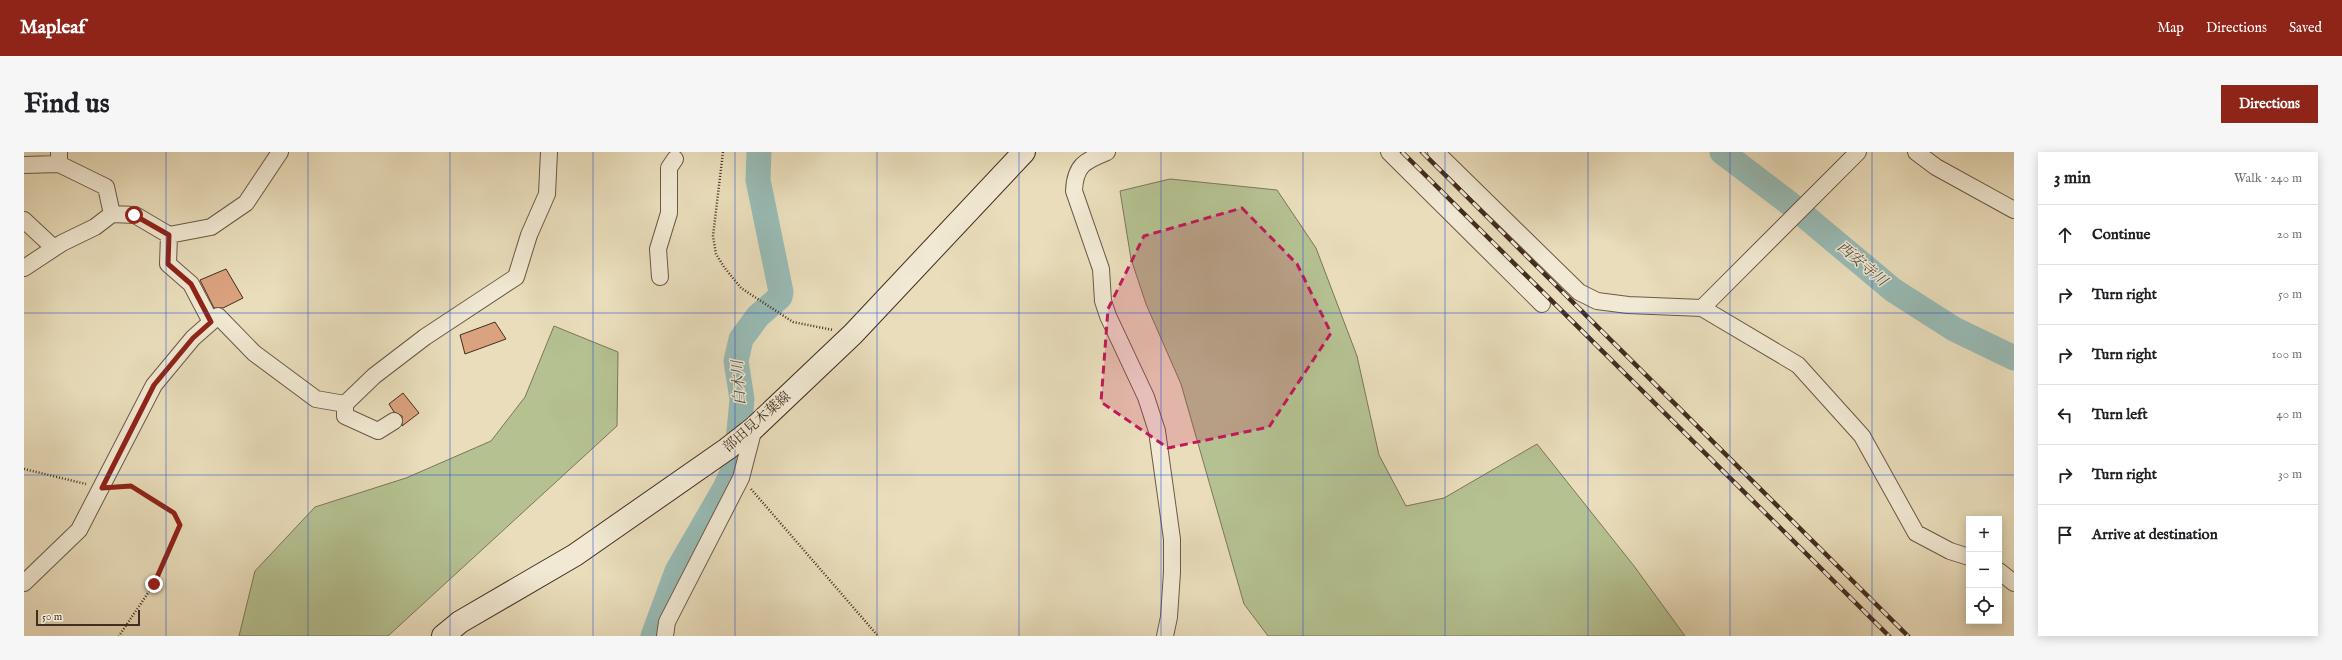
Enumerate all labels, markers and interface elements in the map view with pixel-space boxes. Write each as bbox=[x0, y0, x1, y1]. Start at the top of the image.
text: Mapleaf bbox=[20, 16, 85, 40]
text: Map bbox=[2157, 19, 2184, 37]
text: Directions bbox=[2206, 19, 2267, 37]
text: Saved bbox=[2289, 19, 2322, 37]
button: Directions bbox=[2221, 85, 2318, 123]
text: Find us bbox=[24, 87, 110, 122]
text: 3 min bbox=[2054, 168, 2091, 189]
text: Walk · 240 m bbox=[2234, 170, 2302, 187]
route start bbox=[125, 206, 143, 224]
icon: ahead bbox=[2054, 224, 2076, 246]
text: Continue bbox=[2092, 225, 2150, 244]
text: 20 m bbox=[2277, 226, 2302, 243]
water label: 西安寺川 bbox=[1833, 237, 1893, 292]
icon: right bbox=[2054, 284, 2076, 306]
text: Turn right bbox=[2092, 285, 2157, 304]
text: 50 m bbox=[2278, 286, 2302, 303]
icon: right bbox=[2054, 344, 2076, 366]
text: Turn right bbox=[2092, 345, 2157, 364]
text: 100 m bbox=[2272, 346, 2302, 363]
water label: 白木川 bbox=[728, 358, 750, 406]
street label: 部田見木葉線 bbox=[719, 388, 795, 456]
icon: left bbox=[2054, 404, 2076, 426]
text: Turn left bbox=[2092, 405, 2148, 424]
text: 40 m bbox=[2276, 406, 2302, 423]
icon: right bbox=[2054, 464, 2076, 486]
text: Turn right bbox=[2092, 465, 2157, 484]
text: 30 m bbox=[2278, 466, 2302, 483]
map controls bbox=[1966, 516, 2002, 624]
button: + bbox=[1966, 516, 2002, 552]
icon: arrive bbox=[2054, 524, 2076, 546]
text: Arrive at destination bbox=[2092, 525, 2218, 544]
button: − bbox=[1966, 552, 2002, 588]
route end bbox=[145, 575, 163, 593]
button: locate bbox=[1966, 588, 2002, 624]
scale bar bbox=[36, 608, 140, 627]
text: 50 m bbox=[42, 610, 62, 624]

